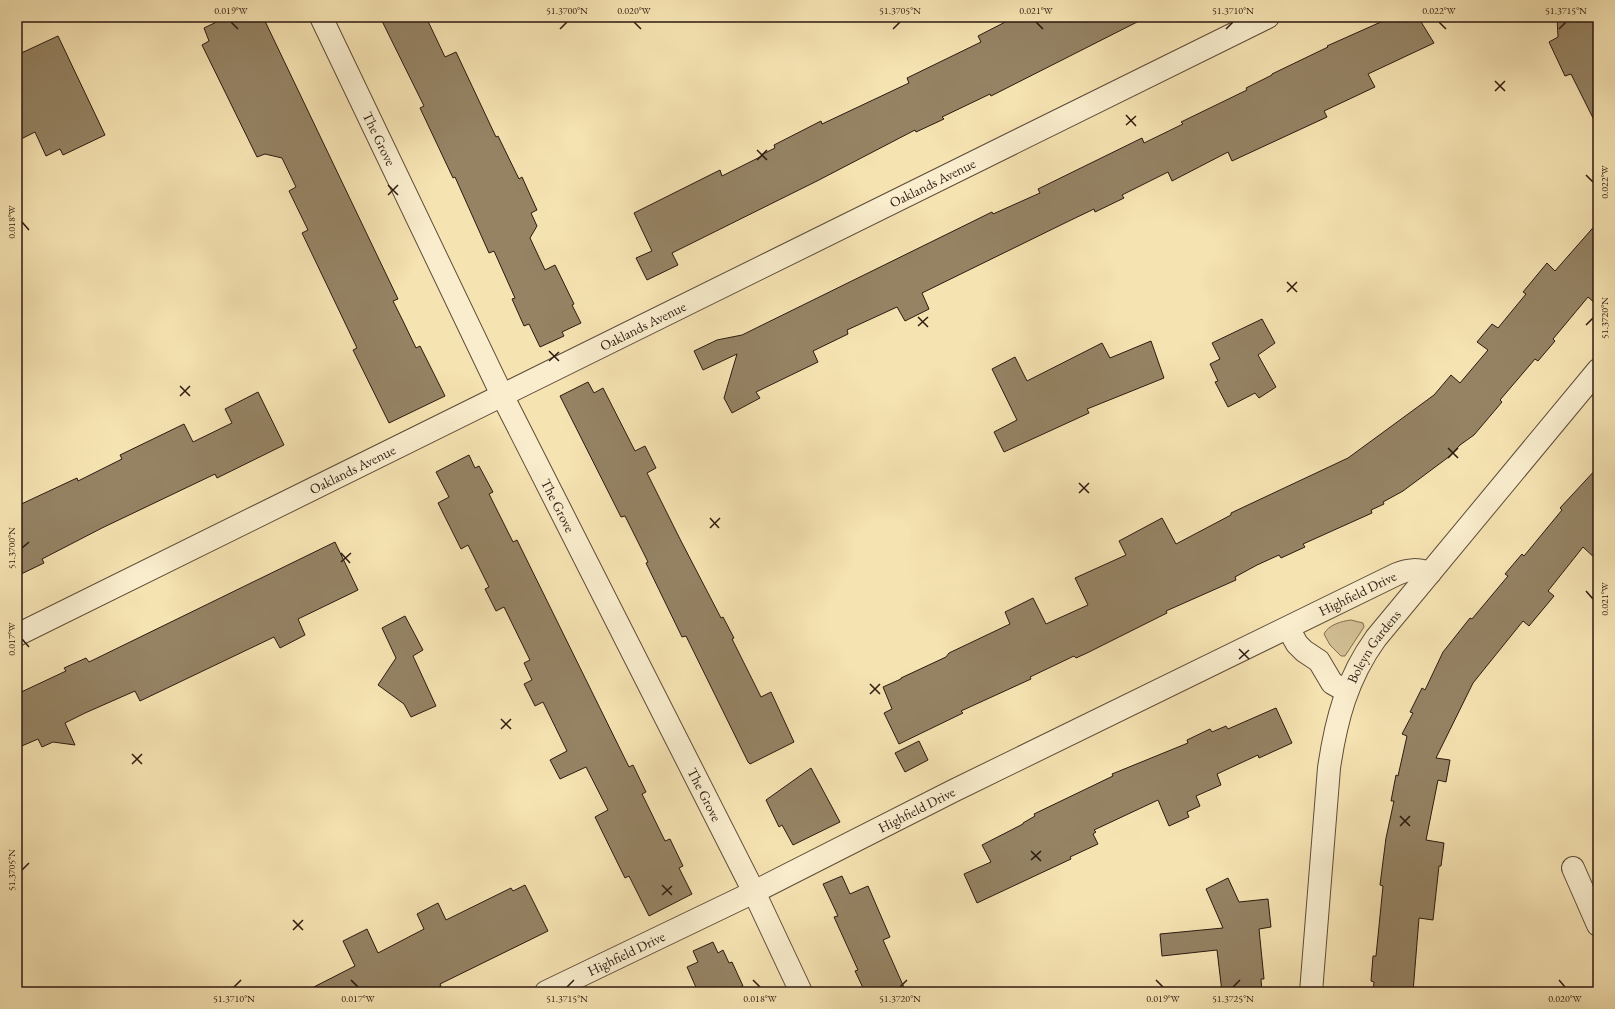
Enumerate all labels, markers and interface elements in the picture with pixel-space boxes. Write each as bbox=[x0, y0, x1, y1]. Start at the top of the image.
text: 0.019°W bbox=[214, 4, 249, 17]
text: 51.3700°N bbox=[546, 4, 588, 17]
text: 0.020°W bbox=[617, 4, 652, 17]
text: 51.3705°N bbox=[879, 4, 921, 17]
text: 0.021°W bbox=[1019, 4, 1054, 17]
text: 51.3710°N bbox=[1212, 4, 1254, 17]
text: 0.022°W bbox=[1422, 4, 1457, 17]
text: 51.3715°N bbox=[1545, 4, 1587, 17]
street label: The Grove bbox=[359, 109, 400, 169]
street label: Oaklands Avenue bbox=[886, 154, 979, 212]
text: 0.022°W bbox=[1598, 164, 1611, 199]
text: 0.018°W bbox=[5, 204, 18, 239]
street label: Oaklands Avenue bbox=[597, 297, 689, 355]
text: 51.3720°N bbox=[1598, 297, 1611, 339]
street label: Oaklands Avenue bbox=[306, 440, 399, 498]
street label: The Grove bbox=[537, 476, 579, 536]
text: 51.3700°N bbox=[5, 527, 18, 569]
street label: Highfield Drive bbox=[1316, 567, 1400, 620]
text: 0.021°W bbox=[1598, 581, 1611, 616]
street label: Boleyn Gardens bbox=[1343, 606, 1405, 686]
text: 0.017°W bbox=[5, 621, 18, 656]
street label: The Grove bbox=[683, 765, 726, 825]
street label: Highfield Drive bbox=[875, 782, 959, 837]
text: 51.3705°N bbox=[5, 849, 18, 891]
street label: Highfield Drive bbox=[584, 927, 668, 980]
text: 51.3710°N bbox=[213, 992, 255, 1005]
text: 0.017°W bbox=[341, 992, 376, 1005]
text: 51.3715°N bbox=[546, 992, 588, 1005]
text: 0.018°W bbox=[743, 992, 778, 1005]
text: 51.3720°N bbox=[879, 992, 921, 1005]
text: 0.019°W bbox=[1146, 992, 1181, 1005]
text: 51.3725°N bbox=[1212, 992, 1254, 1005]
text: 0.020°W bbox=[1548, 992, 1583, 1005]

